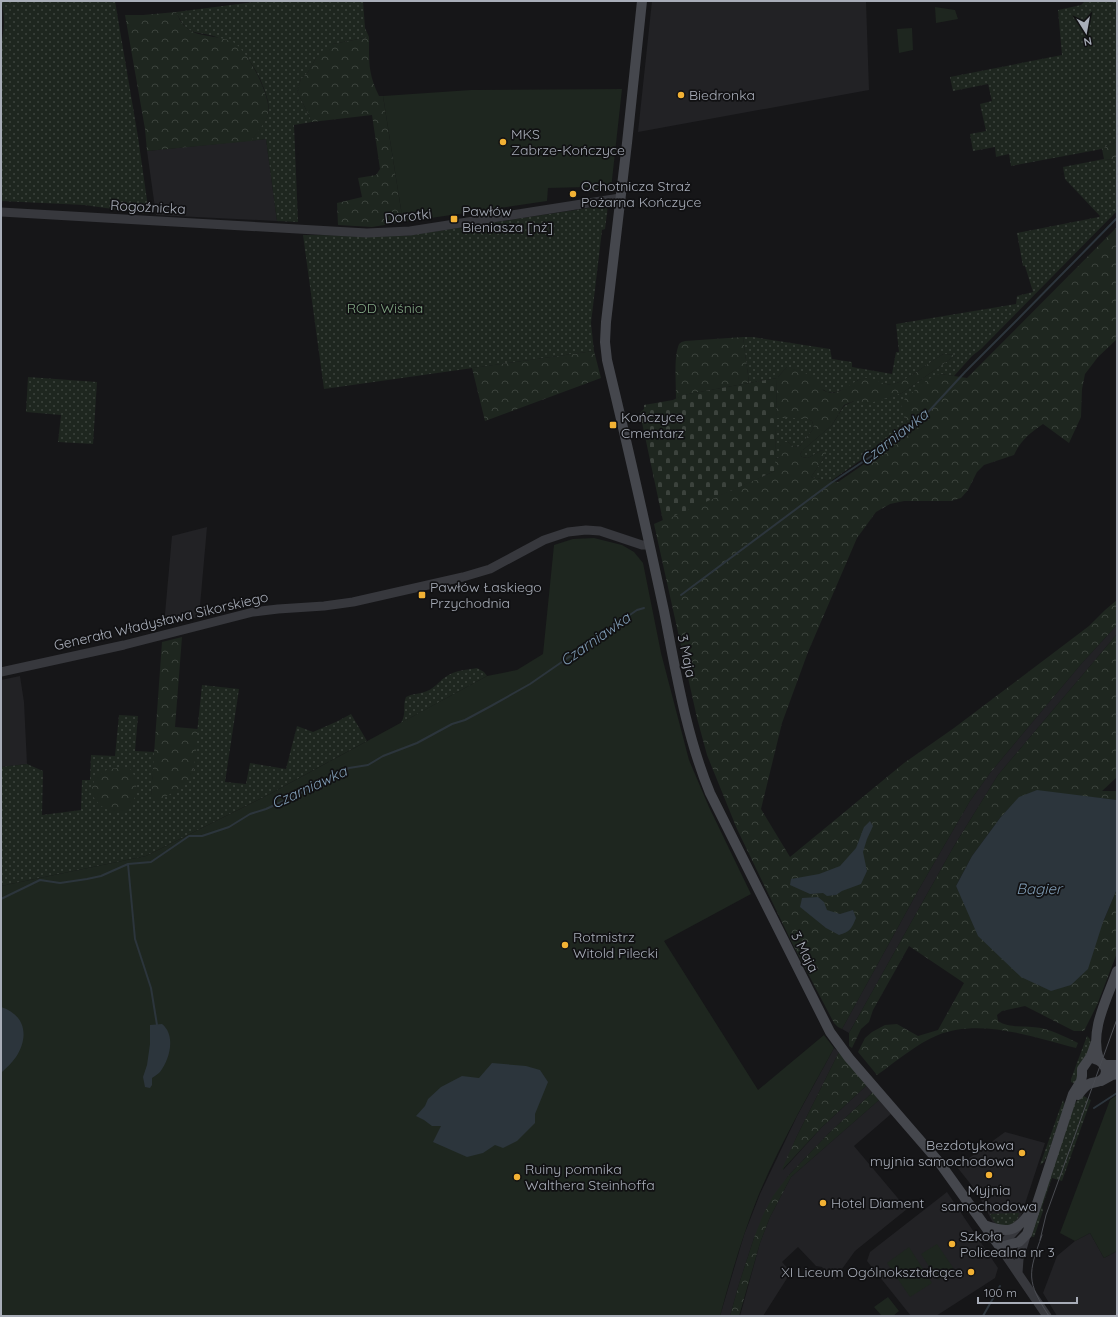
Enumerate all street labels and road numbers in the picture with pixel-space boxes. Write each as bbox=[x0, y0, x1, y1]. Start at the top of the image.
street label: Rogoźnicka bbox=[110, 196, 186, 218]
street label: Dorotki bbox=[383, 205, 433, 227]
street label: Generała Władysława Sikorskiego bbox=[52, 588, 270, 654]
street label: 3 Maja bbox=[674, 633, 700, 679]
street label: 3 Maja bbox=[787, 929, 823, 975]

